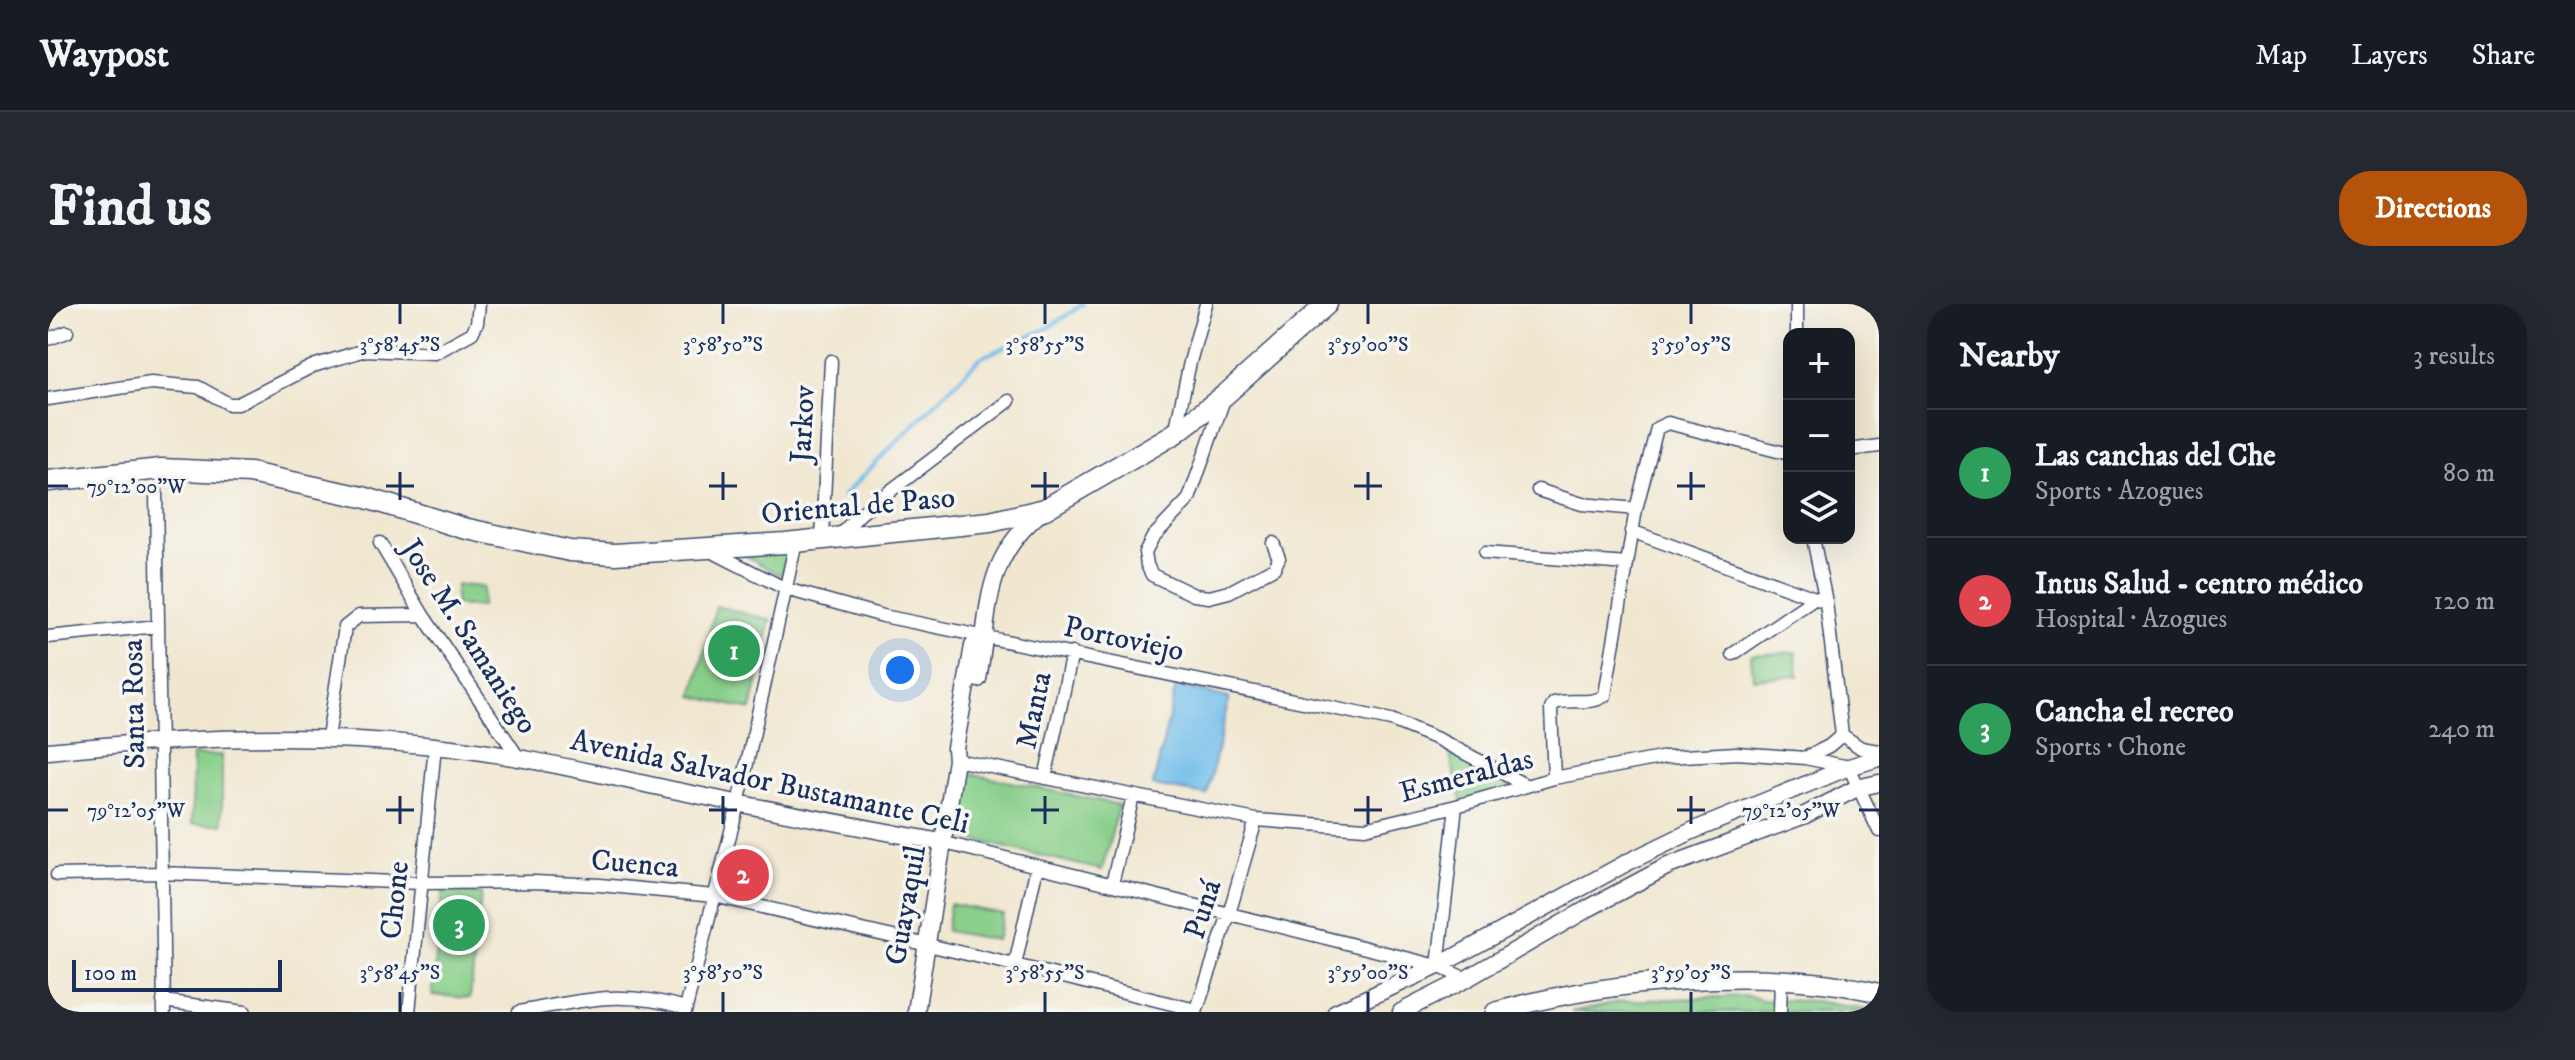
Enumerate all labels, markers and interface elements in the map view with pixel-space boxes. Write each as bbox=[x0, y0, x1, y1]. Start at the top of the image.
text: Waypost bbox=[40, 31, 169, 79]
text: Map bbox=[2256, 38, 2307, 73]
text: Layers bbox=[2351, 38, 2428, 73]
text: Share bbox=[2472, 38, 2535, 73]
button: Directions bbox=[2339, 171, 2527, 246]
text: Find us bbox=[48, 173, 212, 243]
map controls bbox=[1783, 328, 1855, 544]
button: + bbox=[1783, 328, 1855, 400]
text: 3°58'45"S bbox=[360, 333, 440, 358]
text: 3°58'50"S bbox=[683, 333, 763, 358]
text: 3°58'55"S bbox=[1005, 333, 1085, 358]
text: 3°59'00"S bbox=[1328, 333, 1408, 358]
text: 3°59'05"S bbox=[1651, 333, 1731, 358]
text: Nearby bbox=[1959, 335, 2060, 377]
text: 3 results bbox=[2413, 340, 2495, 373]
street label: Jarkov bbox=[783, 384, 824, 467]
button: − bbox=[1783, 400, 1855, 472]
text: Las canchas del Che bbox=[2035, 438, 2276, 475]
text: 1 bbox=[1980, 457, 1990, 490]
text: 80 m bbox=[2443, 457, 2495, 490]
button: layers bbox=[1783, 472, 1855, 544]
text: 79°12'00"W bbox=[87, 475, 186, 500]
text: Sports · Azogues bbox=[2035, 475, 2203, 508]
street label: Oriental de Paso bbox=[760, 480, 957, 533]
street label: Jose M. Samaniego bbox=[390, 530, 545, 741]
text: Intus Salud - centro médico bbox=[2035, 566, 2363, 603]
text: 2 bbox=[1979, 585, 1991, 618]
text: 120 m bbox=[2434, 585, 2495, 618]
text: Hospital · Azogues bbox=[2035, 603, 2227, 636]
street label: Portoviejo bbox=[1060, 609, 1187, 670]
pin: 1 bbox=[708, 621, 760, 681]
street label: Santa Rosa bbox=[115, 638, 154, 769]
your location bbox=[880, 650, 920, 690]
street label: Manta bbox=[1008, 668, 1061, 752]
text: Cancha el recreo bbox=[2035, 694, 2234, 731]
text: 3 bbox=[1980, 713, 1990, 746]
text: 240 m bbox=[2428, 713, 2495, 746]
street label: Avenida Salvador Bustamante Celi bbox=[567, 722, 972, 843]
text: Sports · Chone bbox=[2035, 731, 2186, 764]
street label: Esmeraldas bbox=[1396, 741, 1537, 812]
text: 79°12'05"W bbox=[87, 799, 186, 824]
text: 79°12'05"W bbox=[1742, 799, 1841, 824]
street label: Cuenca bbox=[589, 842, 681, 887]
street label: Guayaquil bbox=[878, 842, 935, 968]
pin: 2 bbox=[717, 845, 769, 905]
street label: Chone bbox=[373, 859, 418, 941]
street label: Puná bbox=[1177, 875, 1230, 944]
pin: 3 bbox=[433, 895, 485, 955]
scale bar bbox=[72, 956, 282, 992]
text: 100 m bbox=[84, 960, 137, 987]
text: 3°58'45"S bbox=[360, 961, 440, 986]
text: 3°58'50"S bbox=[683, 961, 763, 986]
text: 3°58'55"S bbox=[1005, 961, 1085, 986]
text: 3°59'00"S bbox=[1328, 961, 1408, 986]
text: 3°59'05"S bbox=[1651, 961, 1731, 986]

